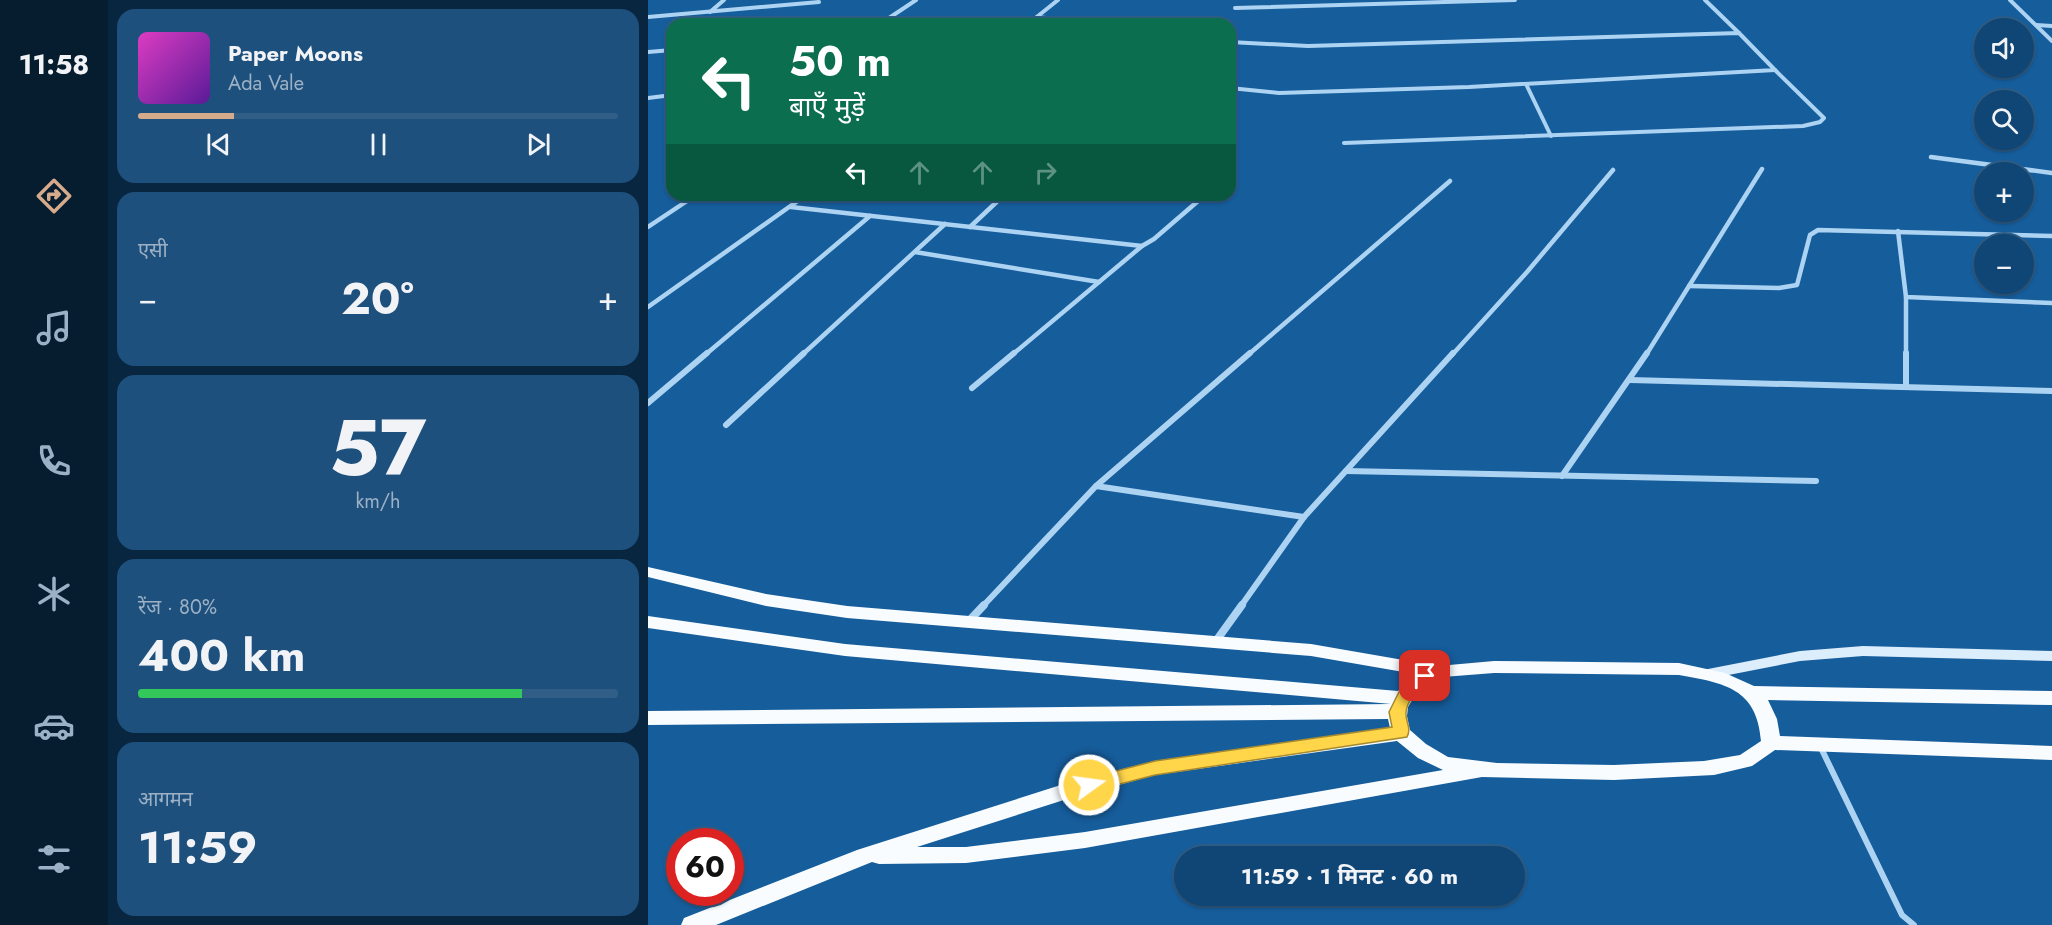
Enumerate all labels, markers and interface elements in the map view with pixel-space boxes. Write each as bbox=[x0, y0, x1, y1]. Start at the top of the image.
map controls bbox=[1974, 18, 2034, 294]
button: sound bbox=[1974, 18, 2034, 78]
text: 50 m bbox=[789, 31, 891, 92]
text: Paper Moons bbox=[228, 37, 363, 69]
icon: left bbox=[690, 42, 768, 120]
text: 11:58 bbox=[19, 45, 89, 84]
text: Ada Vale bbox=[228, 69, 304, 98]
text: बाएँ मुड़ें bbox=[789, 87, 865, 126]
button: search bbox=[1974, 90, 2034, 150]
icon: previous bbox=[202, 128, 235, 161]
icon: pause bbox=[362, 128, 395, 161]
icon: next bbox=[522, 128, 555, 161]
icon: left bbox=[840, 156, 873, 189]
icon: ahead bbox=[903, 156, 936, 189]
icon: ahead bbox=[966, 156, 999, 189]
icon: right bbox=[1029, 156, 1062, 189]
button: + bbox=[1974, 162, 2034, 222]
icon: directions bbox=[33, 175, 75, 217]
button: − bbox=[1974, 234, 2034, 294]
text: एसी bbox=[138, 236, 168, 265]
text: 20° bbox=[341, 266, 414, 331]
text: − bbox=[138, 275, 157, 322]
text: + bbox=[598, 275, 618, 322]
icon: music bbox=[33, 307, 75, 349]
text: 57 bbox=[329, 392, 427, 504]
icon: phone bbox=[33, 440, 75, 482]
text: km/h bbox=[355, 487, 401, 516]
icon: climate bbox=[33, 573, 75, 615]
text: रेंज · 80% bbox=[138, 593, 217, 622]
text: 400 km bbox=[138, 623, 305, 688]
pin bbox=[1399, 650, 1450, 701]
icon: arrive bbox=[1408, 659, 1441, 692]
icon: car bbox=[33, 705, 75, 747]
position arrow bbox=[1057, 753, 1121, 817]
text: आगमन bbox=[138, 785, 193, 814]
text: 11:59 bbox=[138, 815, 257, 880]
speed limit sign: 60 bbox=[666, 828, 744, 906]
icon: filters bbox=[33, 838, 75, 880]
text: 11:59 · 1 मिनट · 60 m bbox=[1241, 860, 1458, 892]

